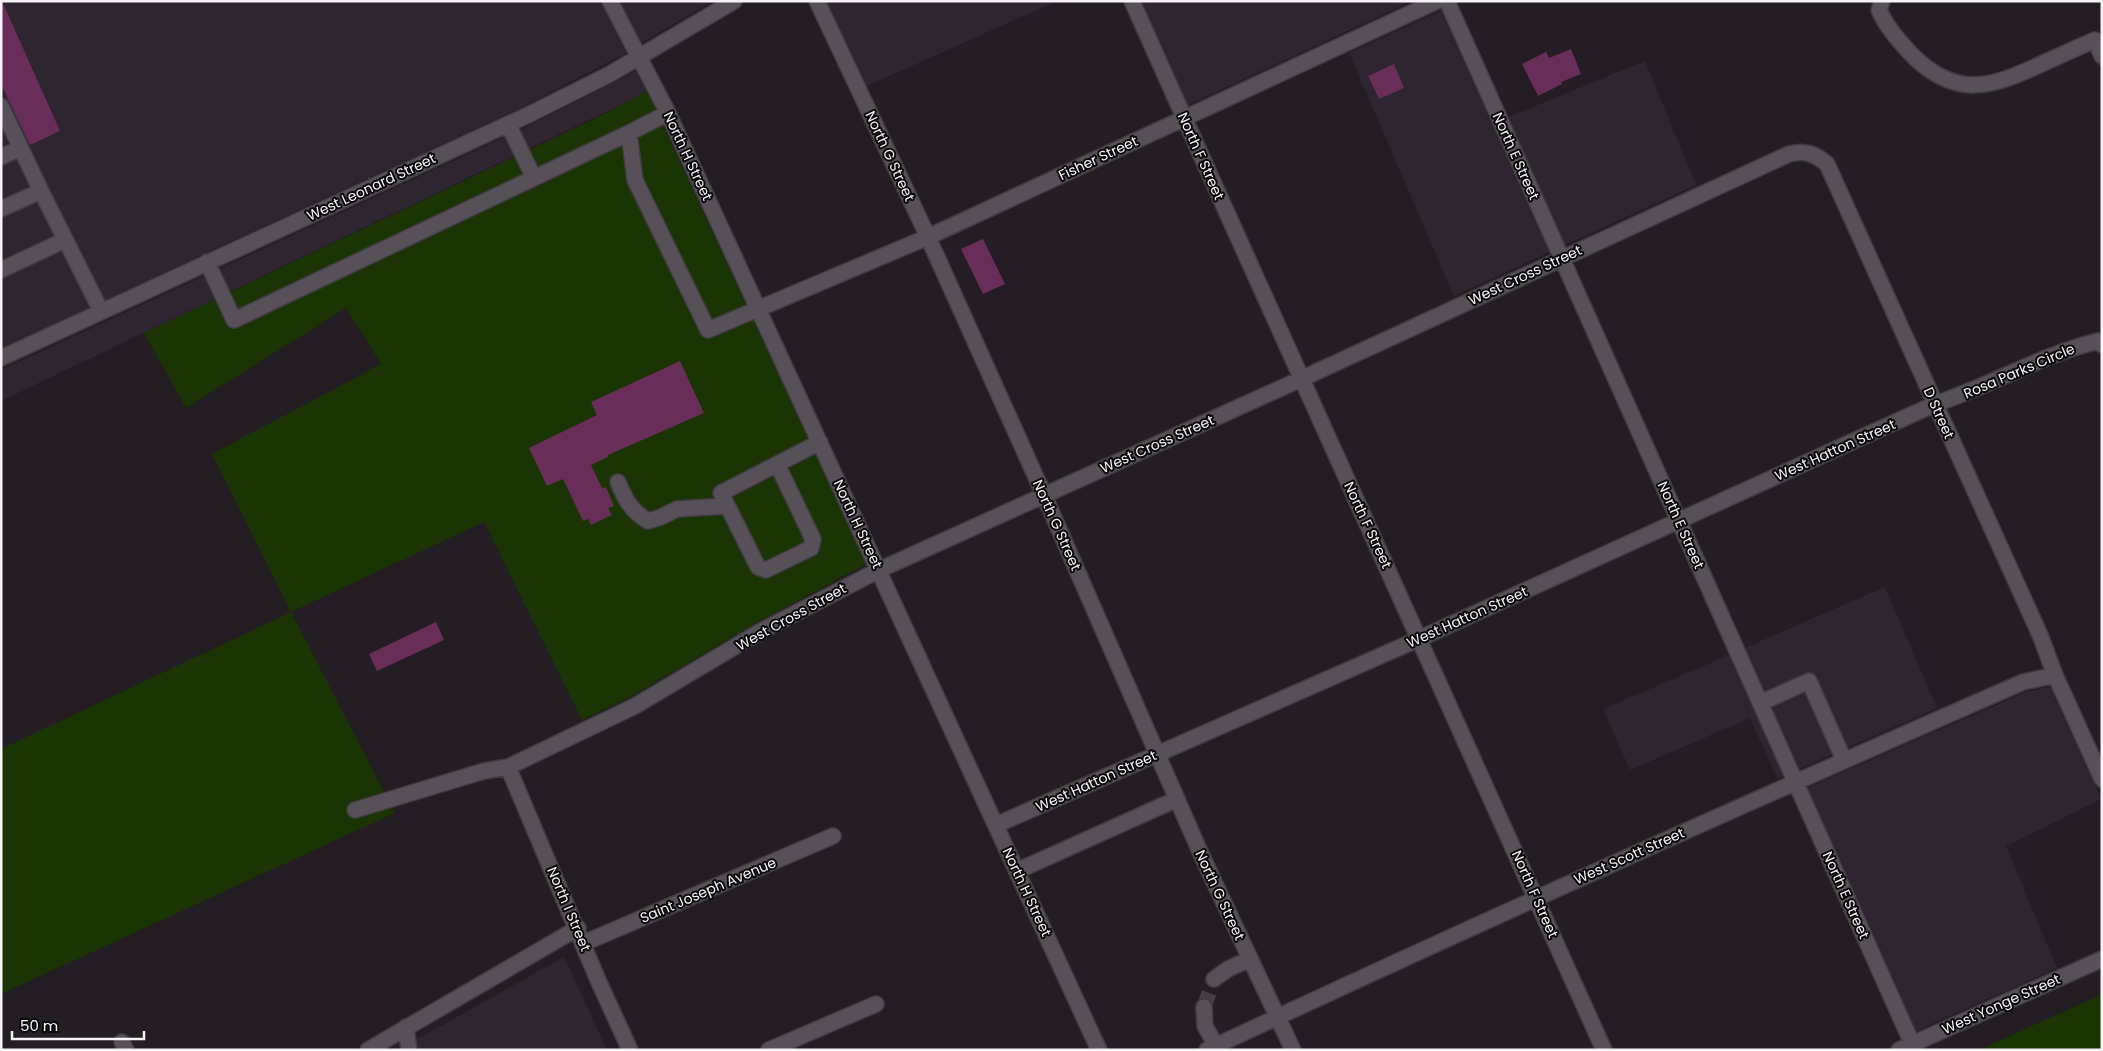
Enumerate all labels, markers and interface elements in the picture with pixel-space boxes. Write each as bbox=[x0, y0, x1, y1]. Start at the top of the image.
street label: North H Street bbox=[659, 108, 717, 204]
street label: North G Street bbox=[860, 108, 920, 204]
street label: North F Street bbox=[1173, 109, 1229, 203]
street label: North E Street bbox=[1488, 109, 1544, 203]
street label: Fisher Street bbox=[1055, 131, 1141, 185]
street label: West Leonard Street bbox=[303, 148, 439, 226]
street label: West Cross Street bbox=[1465, 240, 1585, 310]
street label: Rosa Parks Circle bbox=[1960, 338, 2078, 403]
street label: D Street bbox=[1919, 384, 1959, 442]
street label: West Cross Street bbox=[1097, 410, 1217, 478]
street label: West Hatton Street bbox=[1771, 414, 1899, 486]
street label: North H Street bbox=[829, 476, 887, 572]
street label: North G Street bbox=[1028, 476, 1086, 574]
street label: North F Street bbox=[1339, 478, 1397, 572]
street label: North E Street bbox=[1653, 478, 1709, 572]
street label: West Cross Street bbox=[732, 578, 850, 656]
street label: West Hatton Street bbox=[1403, 581, 1531, 653]
street label: West Hatton Street bbox=[1032, 745, 1160, 817]
street label: West Scott Street bbox=[1571, 823, 1687, 889]
street label: North H Street bbox=[998, 844, 1056, 940]
street label: North G Street bbox=[1190, 847, 1250, 943]
street label: North F Street bbox=[1507, 847, 1563, 941]
street label: North E Street bbox=[1818, 848, 1874, 942]
street label: Saint Joseph Avenue bbox=[637, 852, 779, 928]
street label: North I Street bbox=[542, 864, 596, 954]
street label: West Yonge Street bbox=[1939, 969, 2063, 1039]
scale bar bbox=[12, 1008, 145, 1040]
text: 50 m bbox=[20, 1015, 58, 1036]

